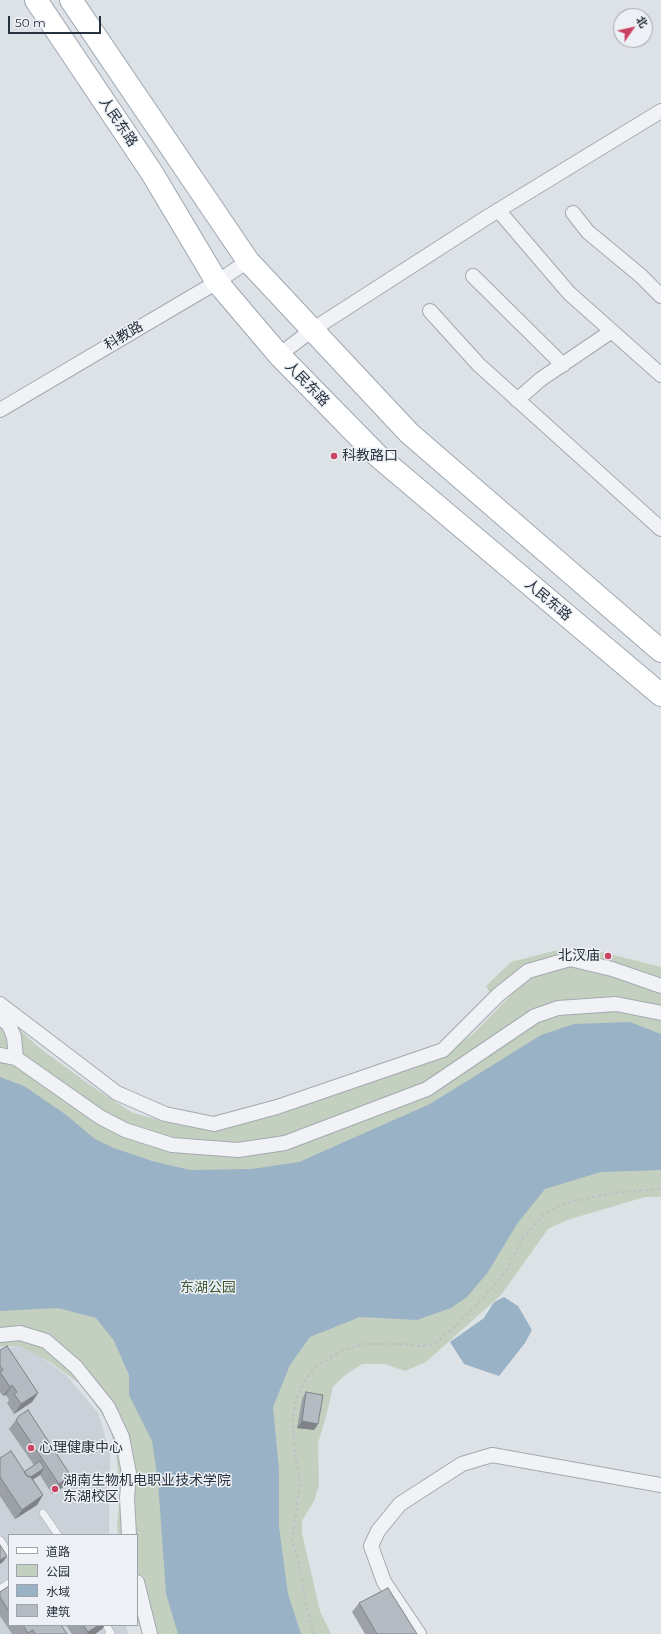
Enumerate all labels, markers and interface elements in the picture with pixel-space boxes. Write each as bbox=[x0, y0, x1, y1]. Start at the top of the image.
scale bar bbox=[10, 8, 103, 34]
north arrow bbox=[613, 8, 653, 48]
text: 北 bbox=[633, 13, 651, 30]
text: 50 m bbox=[15, 15, 46, 30]
street label: 人民东路 bbox=[95, 94, 141, 150]
street label: 科教路 bbox=[102, 318, 146, 354]
street label: 人民东路 bbox=[282, 358, 332, 410]
place label: 科教路口 bbox=[342, 448, 398, 464]
marker: 科教路口 bbox=[329, 451, 339, 461]
street label: 人民东路 bbox=[521, 576, 575, 624]
place label: 北汊庙 bbox=[558, 948, 600, 964]
marker: 北汊庙 bbox=[603, 951, 613, 961]
park label: 东湖公园 bbox=[180, 1280, 236, 1296]
place label: 心理健康中心 bbox=[39, 1440, 123, 1456]
marker: 心理健康中心 bbox=[26, 1443, 36, 1453]
place label: 湖南生物机电职业技术学院 东湖校区 bbox=[63, 1473, 231, 1506]
marker: 湖南生物机电职业技术学院 东湖校区 bbox=[50, 1484, 60, 1494]
legend bbox=[8, 1534, 138, 1626]
text: 道路 bbox=[46, 1544, 70, 1559]
text: 公园 bbox=[46, 1564, 70, 1579]
text: 水域 bbox=[46, 1584, 70, 1599]
text: 建筑 bbox=[46, 1604, 70, 1619]

